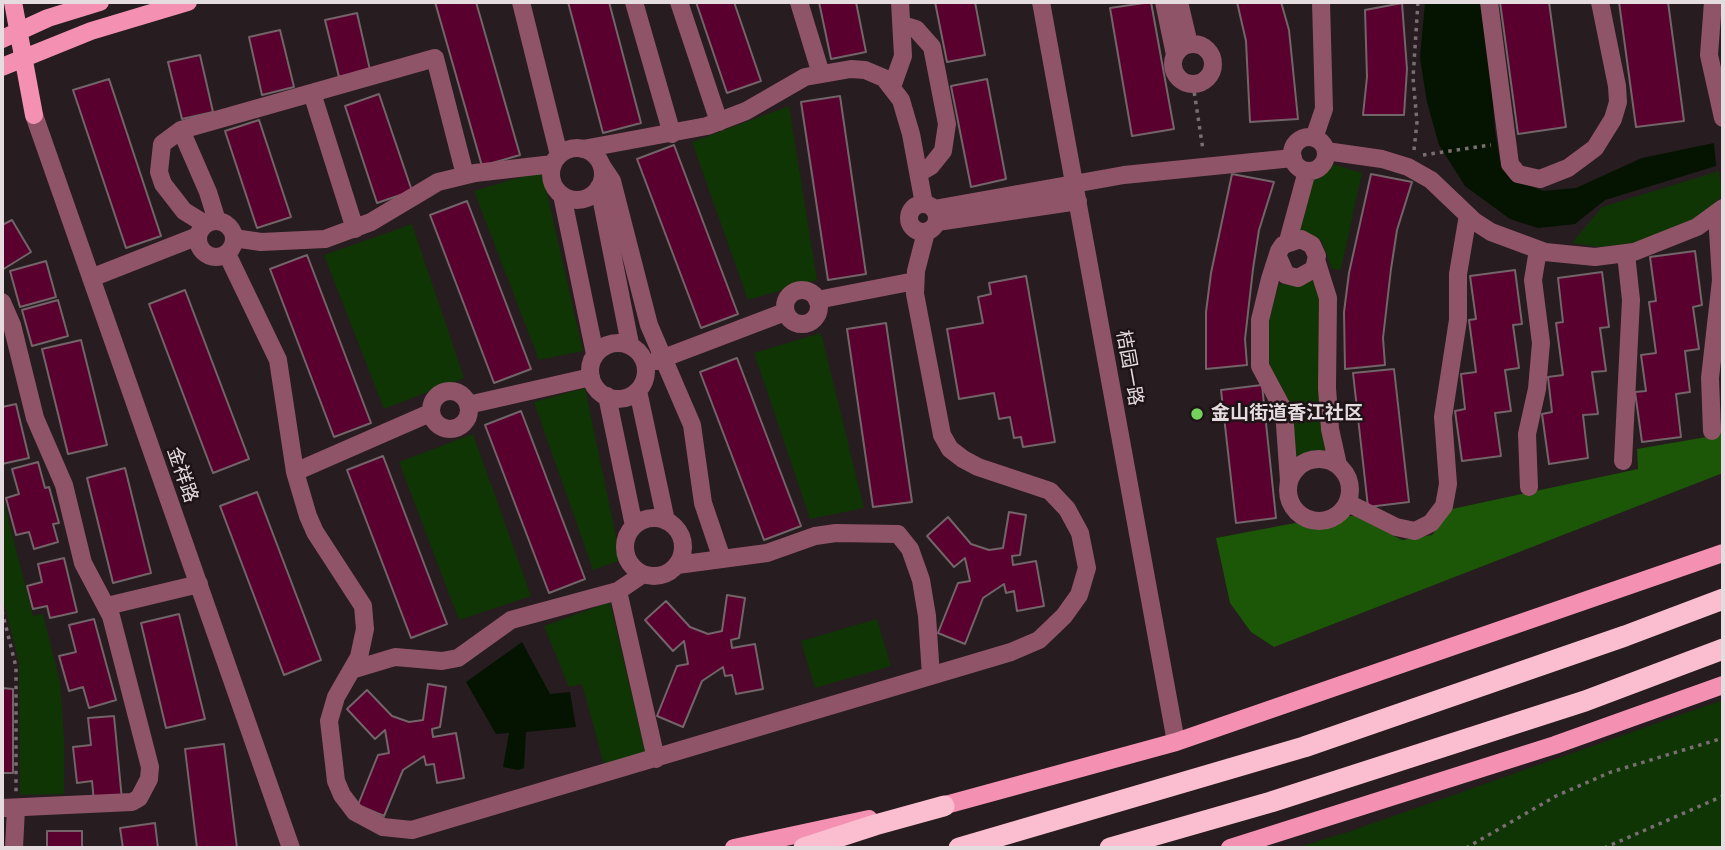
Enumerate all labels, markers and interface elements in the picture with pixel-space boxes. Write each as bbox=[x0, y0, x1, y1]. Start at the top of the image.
street label: 桔园一路 bbox=[1111, 329, 1147, 407]
place label: 金山街道香江社区 bbox=[1211, 403, 1363, 425]
marker: 金山街道香江社区 bbox=[1189, 406, 1205, 422]
street label: 金祥路 bbox=[162, 444, 202, 506]

